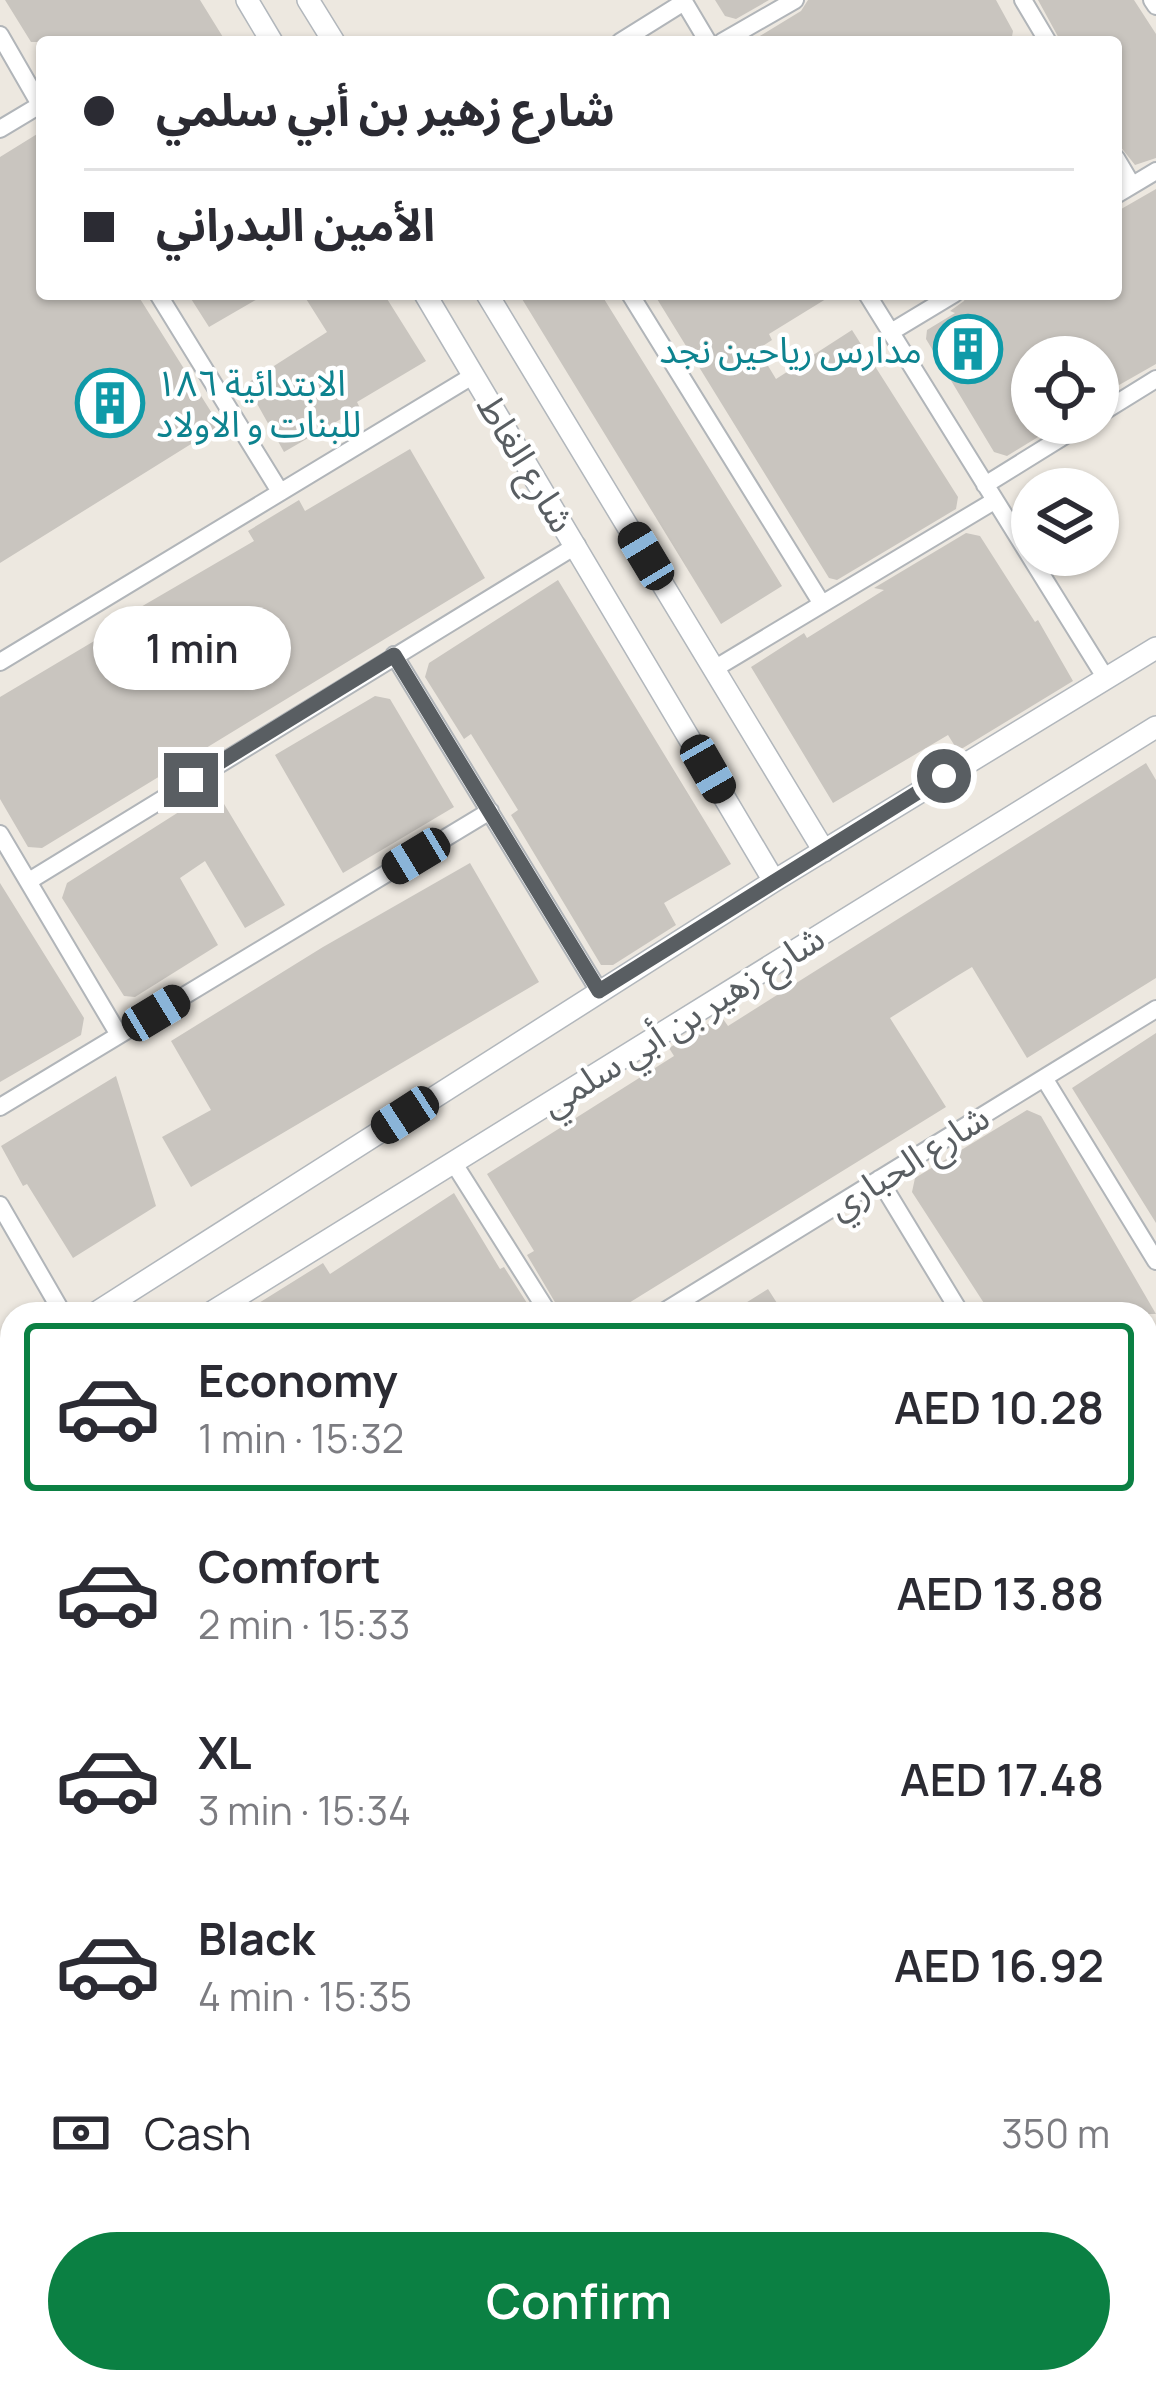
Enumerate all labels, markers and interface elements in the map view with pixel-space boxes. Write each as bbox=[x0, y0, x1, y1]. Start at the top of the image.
text: شارع زهير بن أبي سلمي bbox=[156, 78, 615, 140]
text: الأمين البدراني bbox=[156, 193, 435, 255]
building icon: مدارس رياحين نجد bbox=[933, 314, 1003, 384]
place label: مدارس رياحين نجد bbox=[659, 325, 922, 374]
map controls bbox=[1011, 336, 1119, 576]
button: locate bbox=[1011, 336, 1119, 444]
place label: الابتدائية ١٨٦ للبنات و الاولاد bbox=[156, 358, 361, 448]
building icon: الابتدائية ١٨٦ للبنات و الاولاد bbox=[75, 368, 145, 438]
street label: شارع الغاط bbox=[464, 385, 587, 543]
button: layers bbox=[1011, 468, 1119, 576]
car bbox=[612, 516, 680, 596]
callout: 1 min bbox=[92, 606, 290, 690]
text: 1 min bbox=[146, 621, 238, 675]
car bbox=[674, 729, 742, 809]
route start bbox=[917, 749, 971, 803]
route end bbox=[164, 753, 218, 807]
car bbox=[376, 822, 456, 890]
street label: شارع زهير بن أبي سلمي bbox=[531, 913, 836, 1131]
car bbox=[116, 979, 196, 1047]
car bbox=[365, 1080, 445, 1150]
street label: شارع الحباري bbox=[818, 1092, 1000, 1234]
text: Economy bbox=[198, 1349, 398, 1411]
icon: car bbox=[54, 1353, 162, 1461]
text: AED 10.28 bbox=[894, 1376, 1104, 1438]
text: 1 min · 15:32 bbox=[198, 1411, 404, 1465]
text: Comfort bbox=[198, 1535, 381, 1597]
icon: car bbox=[54, 1539, 162, 1647]
text: AED 13.88 bbox=[896, 1562, 1104, 1624]
text: 2 min · 15:33 bbox=[198, 1597, 410, 1651]
text: XL bbox=[198, 1721, 252, 1783]
icon: car bbox=[54, 1725, 162, 1833]
text: AED 17.48 bbox=[900, 1748, 1104, 1810]
text: 3 min · 15:34 bbox=[198, 1783, 411, 1837]
text: Black bbox=[198, 1907, 315, 1969]
icon: car bbox=[54, 1911, 162, 2019]
text: AED 16.92 bbox=[894, 1934, 1104, 1996]
text: 4 min · 15:35 bbox=[198, 1969, 412, 2023]
icon: cash bbox=[48, 2100, 114, 2166]
text: Cash bbox=[144, 2102, 252, 2164]
text: 350 m bbox=[1001, 2106, 1110, 2160]
button: Confirm bbox=[48, 2232, 1110, 2370]

